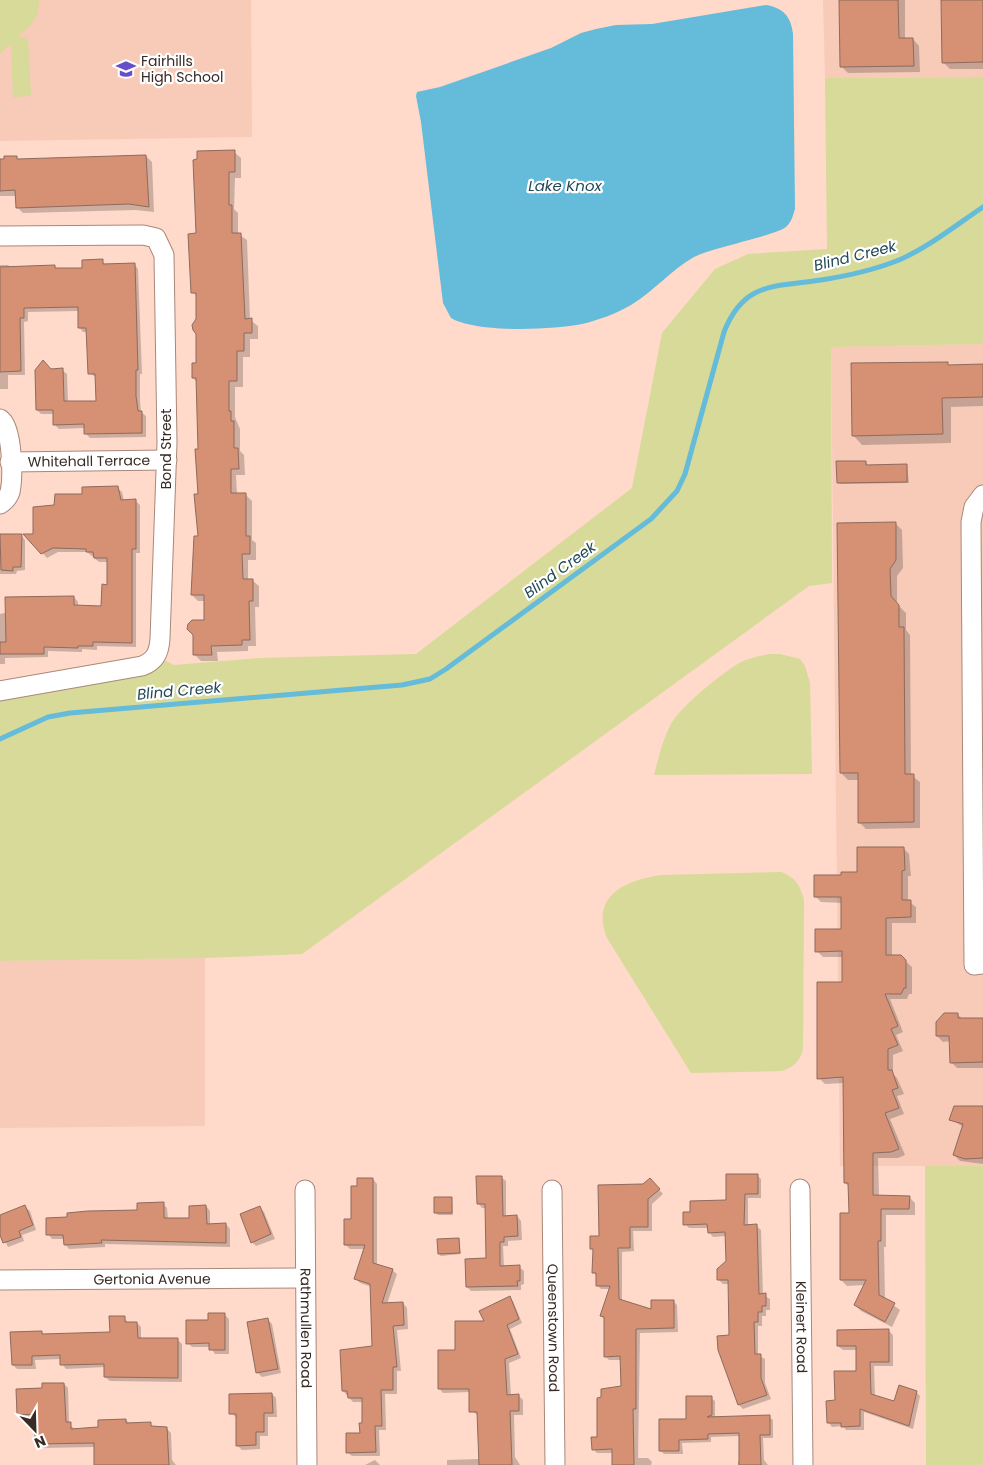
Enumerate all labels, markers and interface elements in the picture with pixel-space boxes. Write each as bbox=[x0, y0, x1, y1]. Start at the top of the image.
place label: Fairhills High School bbox=[141, 51, 223, 87]
school or university icon: Fairhills High School bbox=[115, 58, 137, 80]
water label: Lake Knox bbox=[528, 175, 603, 196]
water label: Blind Creek bbox=[811, 235, 900, 276]
street label: Bond Street bbox=[156, 409, 176, 489]
street label: Whitehall Terrace bbox=[28, 450, 151, 472]
water label: Blind Creek bbox=[519, 536, 601, 603]
water label: Blind Creek bbox=[136, 676, 223, 705]
street label: Queenstown Road bbox=[543, 1264, 564, 1392]
street label: Rathmullen Road bbox=[296, 1268, 316, 1388]
street label: Gertonia Avenue bbox=[93, 1269, 211, 1289]
street label: Kleinert Road bbox=[791, 1281, 812, 1373]
north arrow bbox=[10, 1405, 60, 1455]
text: N bbox=[31, 1431, 49, 1453]

